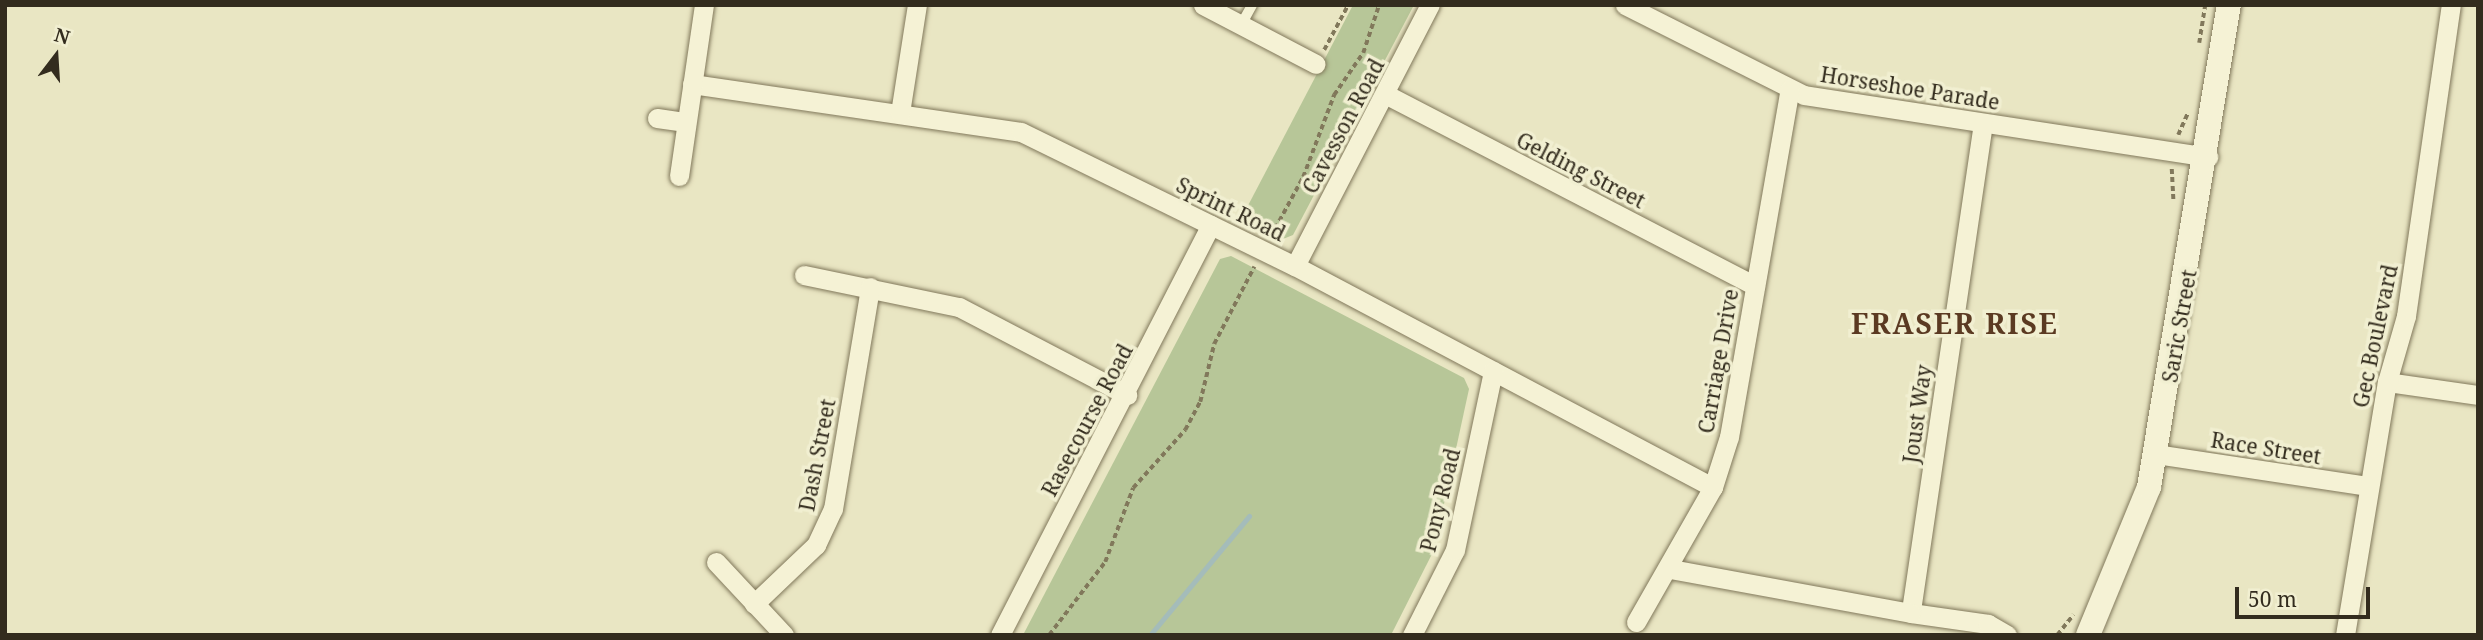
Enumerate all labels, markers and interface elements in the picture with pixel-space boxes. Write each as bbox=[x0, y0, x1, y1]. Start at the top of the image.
north arrow bbox=[21, 21, 91, 91]
text: N bbox=[51, 21, 73, 51]
street label: Cavesson Road bbox=[1297, 54, 1389, 198]
street label: Horseshoe Parade bbox=[1819, 61, 2001, 115]
street label: Gelding Street bbox=[1512, 127, 1650, 213]
street label: Sprint Road bbox=[1172, 172, 1290, 246]
street label: Gec Boulevard bbox=[2348, 262, 2402, 410]
street label: Saric Street bbox=[2157, 268, 2201, 384]
street label: Carriage Drive bbox=[1693, 287, 1743, 435]
district label: FRASER RISE bbox=[1852, 306, 2058, 340]
street label: Rasecourse Road bbox=[1036, 340, 1138, 500]
street label: Joust Way bbox=[1898, 363, 1936, 465]
street label: Dash Street bbox=[794, 397, 840, 513]
street label: Race Street bbox=[2209, 427, 2323, 469]
street label: Pony Road bbox=[1415, 446, 1465, 554]
scale bar bbox=[2238, 574, 2373, 618]
text: 50 m bbox=[2248, 585, 2297, 613]

